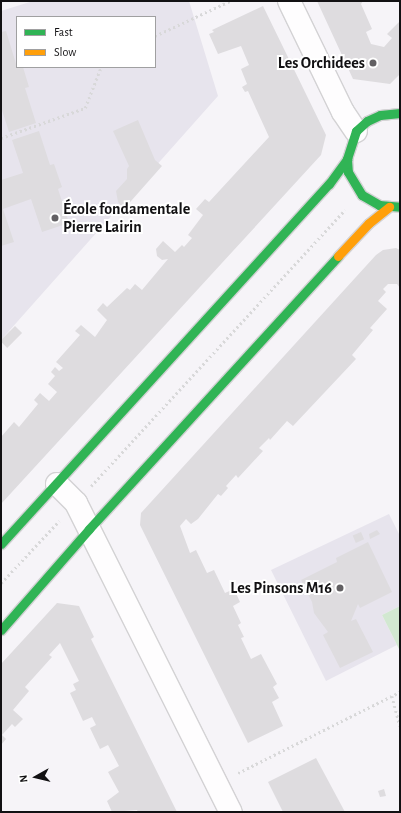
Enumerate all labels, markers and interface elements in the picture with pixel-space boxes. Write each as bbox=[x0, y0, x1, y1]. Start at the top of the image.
legend bbox=[16, 16, 156, 68]
text: Fast bbox=[54, 26, 73, 38]
text: Slow bbox=[54, 46, 76, 58]
place label: Les Orchidees bbox=[278, 53, 365, 73]
marker: Les Orchidees bbox=[368, 58, 378, 68]
place label: École fondamentale Pierre Lairin bbox=[63, 199, 190, 237]
marker: École fondamentale Pierre Lairin bbox=[50, 213, 60, 223]
place label: Les Pinsons M16 bbox=[230, 578, 332, 598]
marker: Les Pinsons M16 bbox=[335, 583, 345, 593]
north arrow bbox=[16, 757, 56, 797]
text: N bbox=[18, 774, 30, 783]

